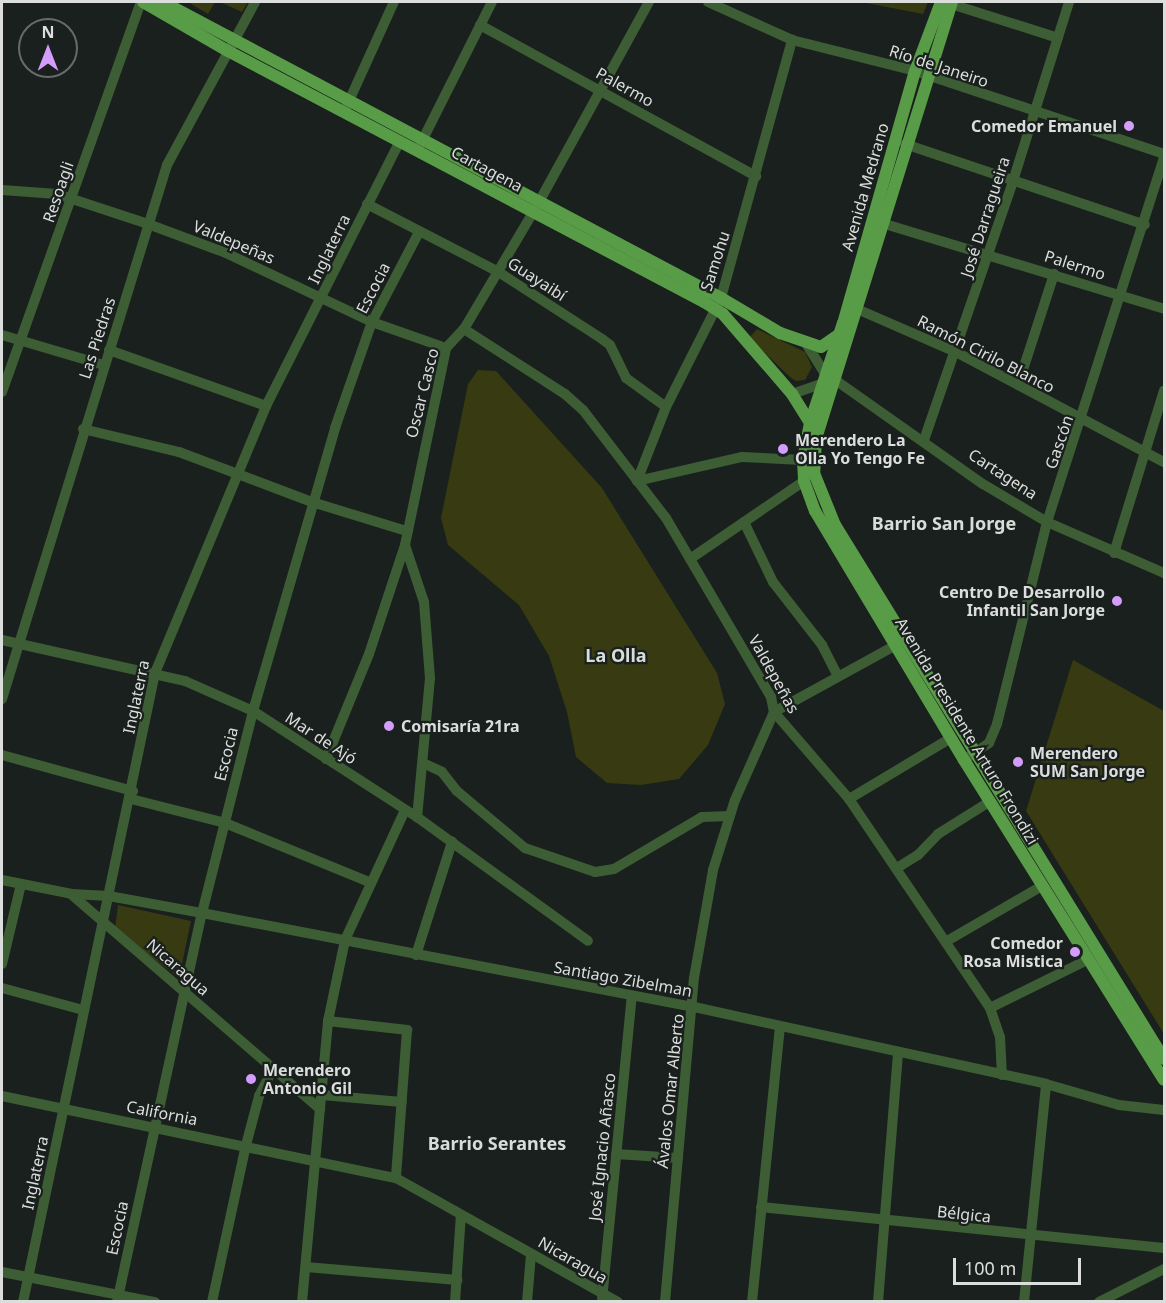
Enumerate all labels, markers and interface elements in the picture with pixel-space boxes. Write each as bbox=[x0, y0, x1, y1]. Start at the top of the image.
north arrow bbox=[18, 18, 78, 78]
text: N bbox=[41, 21, 55, 43]
street label: Río de Janeiro bbox=[887, 41, 991, 91]
street label: Palermo bbox=[593, 63, 657, 111]
place label: Comedor Emanuel bbox=[971, 116, 1117, 136]
marker: Comedor Emanuel bbox=[1122, 119, 1136, 133]
street label: Avenida Medrano bbox=[838, 121, 892, 253]
street label: Cartagena bbox=[448, 142, 526, 196]
street label: José Darragueira bbox=[956, 154, 1014, 280]
street label: Resoagli bbox=[39, 159, 77, 225]
street label: Inglaterra bbox=[304, 211, 354, 287]
street label: Valdepeñas bbox=[190, 216, 278, 268]
street label: Samohu bbox=[696, 228, 734, 294]
street label: Palermo bbox=[1042, 246, 1108, 284]
street label: Guayaibí bbox=[504, 253, 570, 305]
street label: Escocia bbox=[352, 259, 394, 317]
street label: Las Piedras bbox=[75, 295, 119, 381]
street label: Ramón Cirilo Blanco bbox=[914, 311, 1058, 397]
street label: Oscar Casco bbox=[402, 346, 442, 440]
street label: Gascón bbox=[1041, 413, 1077, 471]
place label: Merendero La Olla Yo Tengo Fe bbox=[795, 430, 925, 468]
marker: Merendero La Olla Yo Tengo Fe bbox=[776, 442, 790, 456]
street label: Cartagena bbox=[965, 445, 1041, 503]
district label: Barrio San Jorge bbox=[872, 512, 1016, 534]
place label: Centro De Desarrollo Infantil San Jorge bbox=[939, 582, 1105, 620]
marker: Centro De Desarrollo Infantil San Jorge bbox=[1110, 594, 1124, 608]
street label: Avenida Presidente Arturo Frondizi bbox=[891, 614, 1043, 848]
street label: Valdepeñas bbox=[745, 631, 803, 717]
district label: La Olla bbox=[585, 644, 647, 666]
street label: Inglaterra bbox=[119, 658, 153, 736]
street label: Mar de Ajó bbox=[282, 708, 360, 768]
place label: Comisaría 21ra bbox=[401, 716, 520, 736]
marker: Comisaría 21ra bbox=[382, 719, 396, 733]
street label: Escocia bbox=[210, 725, 242, 783]
place label: Merendero SUM San Jorge bbox=[1030, 743, 1145, 781]
marker: Merendero SUM San Jorge bbox=[1011, 755, 1025, 769]
place label: Comedor Rosa Mistica bbox=[963, 933, 1063, 971]
street label: Nicaragua bbox=[143, 935, 213, 999]
marker: Comedor Rosa Mistica bbox=[1068, 945, 1082, 959]
street label: Santiago Zibelman bbox=[552, 957, 694, 1001]
street label: Ávalos Omar Alberto bbox=[652, 1013, 688, 1169]
place label: Merendero Antonio Gil bbox=[263, 1060, 352, 1098]
marker: Merendero Antonio Gil bbox=[244, 1072, 258, 1086]
street label: José Ignacio Añasco bbox=[585, 1072, 619, 1222]
street label: California bbox=[125, 1097, 199, 1129]
district label: Barrio Serantes bbox=[428, 1132, 566, 1154]
street label: Inglaterra bbox=[18, 1134, 52, 1212]
street label: Escocia bbox=[102, 1199, 132, 1257]
street label: Bélgica bbox=[936, 1202, 992, 1226]
street label: Nicaragua bbox=[535, 1232, 611, 1288]
scale bar bbox=[956, 1246, 1084, 1284]
text: 100 m bbox=[964, 1256, 1016, 1280]

